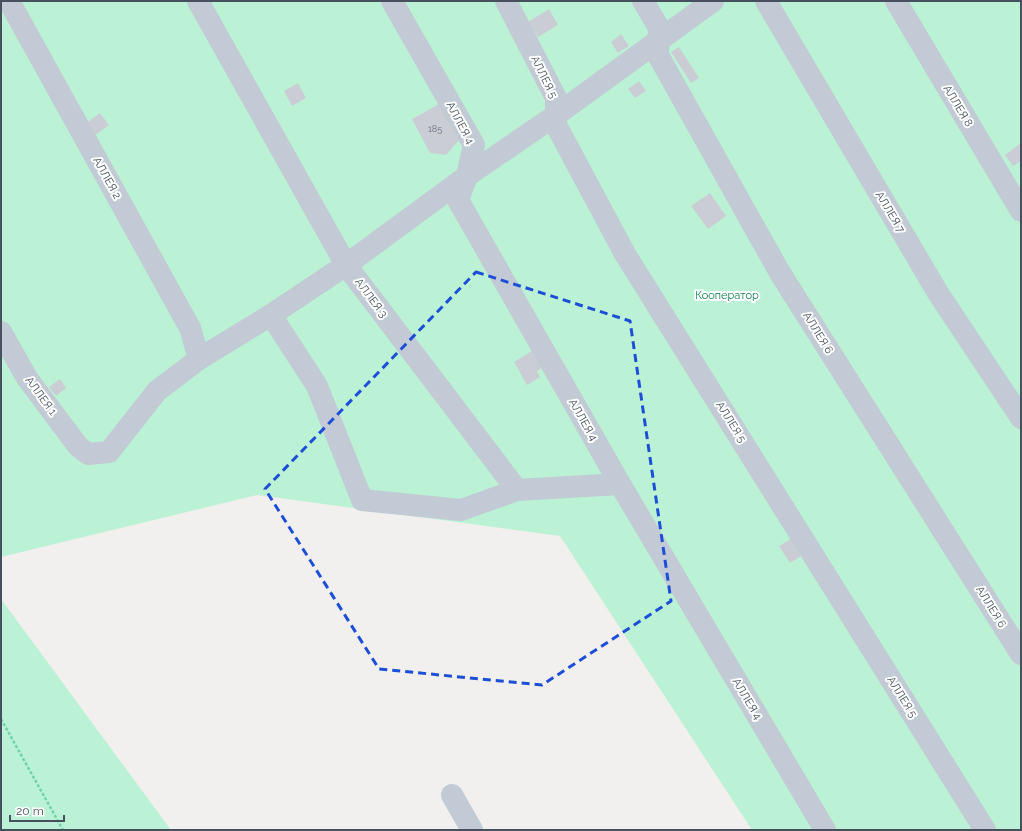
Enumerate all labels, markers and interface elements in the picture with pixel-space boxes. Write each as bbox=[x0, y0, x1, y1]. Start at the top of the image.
street label: АЛЛЕЯ 5 bbox=[528, 54, 560, 100]
street label: АЛЛЕЯ 8 bbox=[940, 83, 976, 129]
street label: АЛЛЕЯ 4 bbox=[443, 100, 477, 146]
house number: 185 bbox=[428, 124, 442, 134]
street label: АЛЛЕЯ 2 bbox=[90, 155, 124, 201]
street label: АЛЛЕЯ 7 bbox=[873, 189, 907, 235]
street label: АЛЛЕЯ 3 bbox=[352, 276, 390, 320]
park label: Кооператор bbox=[695, 289, 759, 302]
street label: АЛЛЕЯ 6 bbox=[800, 310, 836, 357]
street label: АЛЛЕЯ 1 bbox=[23, 374, 60, 418]
street label: АЛЛЕЯ 4 bbox=[566, 397, 600, 443]
street label: АЛЛЕЯ 5 bbox=[713, 399, 749, 445]
street label: АЛЛЕЯ 6 bbox=[973, 584, 1009, 631]
street label: АЛЛЕЯ 5 bbox=[884, 674, 920, 720]
street label: АЛЛЕЯ 4 bbox=[730, 676, 764, 722]
scale bar bbox=[10, 797, 64, 823]
text: 20 m bbox=[16, 804, 44, 818]

